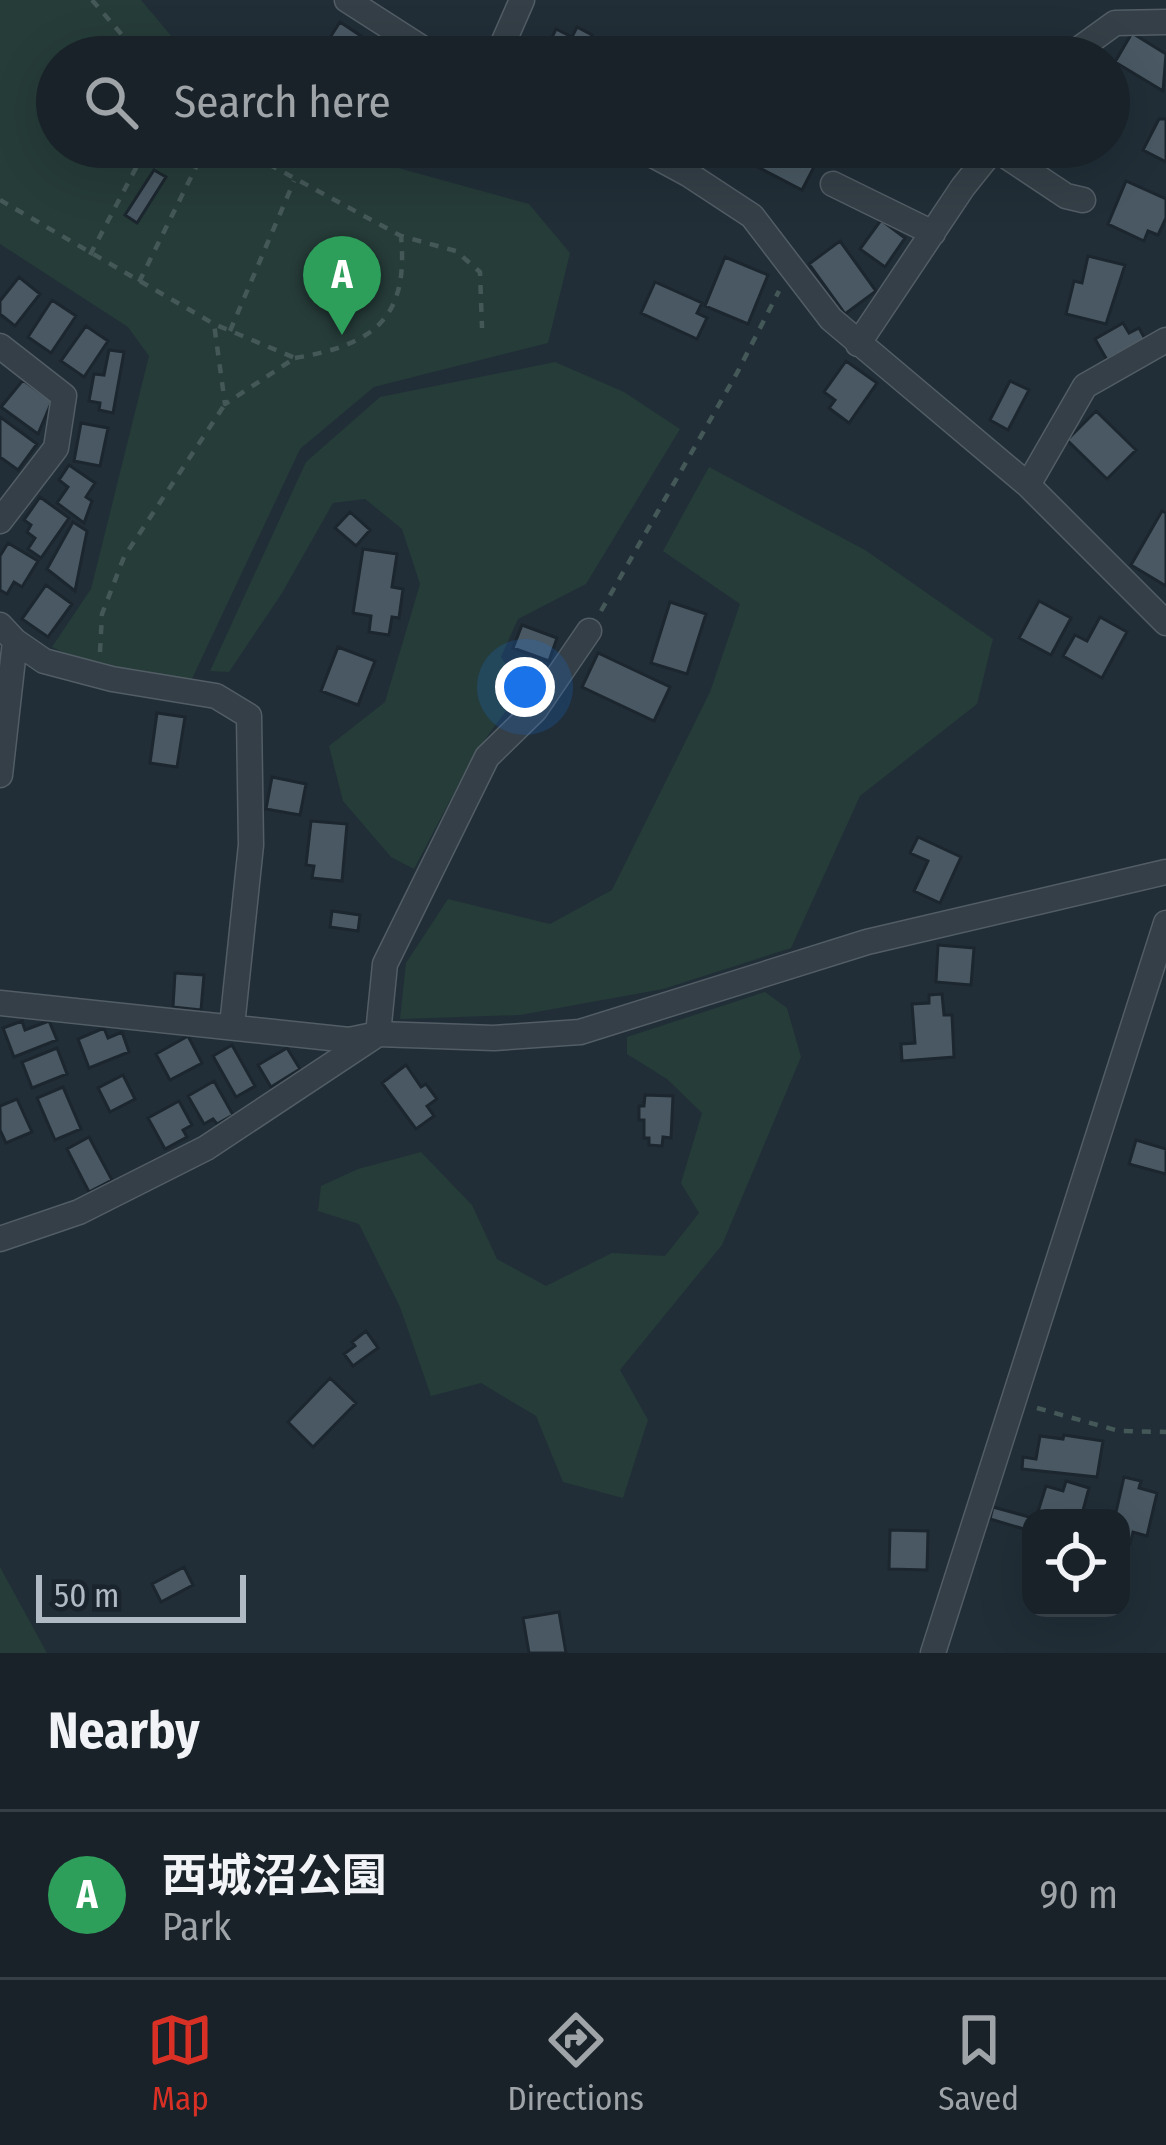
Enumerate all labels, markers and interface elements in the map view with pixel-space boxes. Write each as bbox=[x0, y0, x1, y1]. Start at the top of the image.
search box bbox=[36, 36, 1130, 168]
icon: search bbox=[78, 69, 144, 135]
text: Search here bbox=[174, 75, 391, 129]
pin: A bbox=[303, 236, 381, 335]
your location bbox=[495, 657, 555, 717]
map controls bbox=[1022, 1509, 1130, 1617]
button: locate bbox=[1022, 1509, 1130, 1617]
scale bar bbox=[36, 1569, 246, 1622]
text: 50 m bbox=[54, 1576, 119, 1616]
text: Nearby bbox=[48, 1700, 200, 1762]
text: 西城沼公園 bbox=[162, 1849, 387, 1903]
text: A bbox=[76, 1872, 98, 1918]
text: 90 m bbox=[1040, 1872, 1118, 1918]
text: Park bbox=[162, 1904, 231, 1950]
tab: Map bbox=[147, 2007, 213, 2119]
tab: Directions bbox=[507, 2007, 644, 2119]
tab: Saved bbox=[938, 2007, 1019, 2119]

